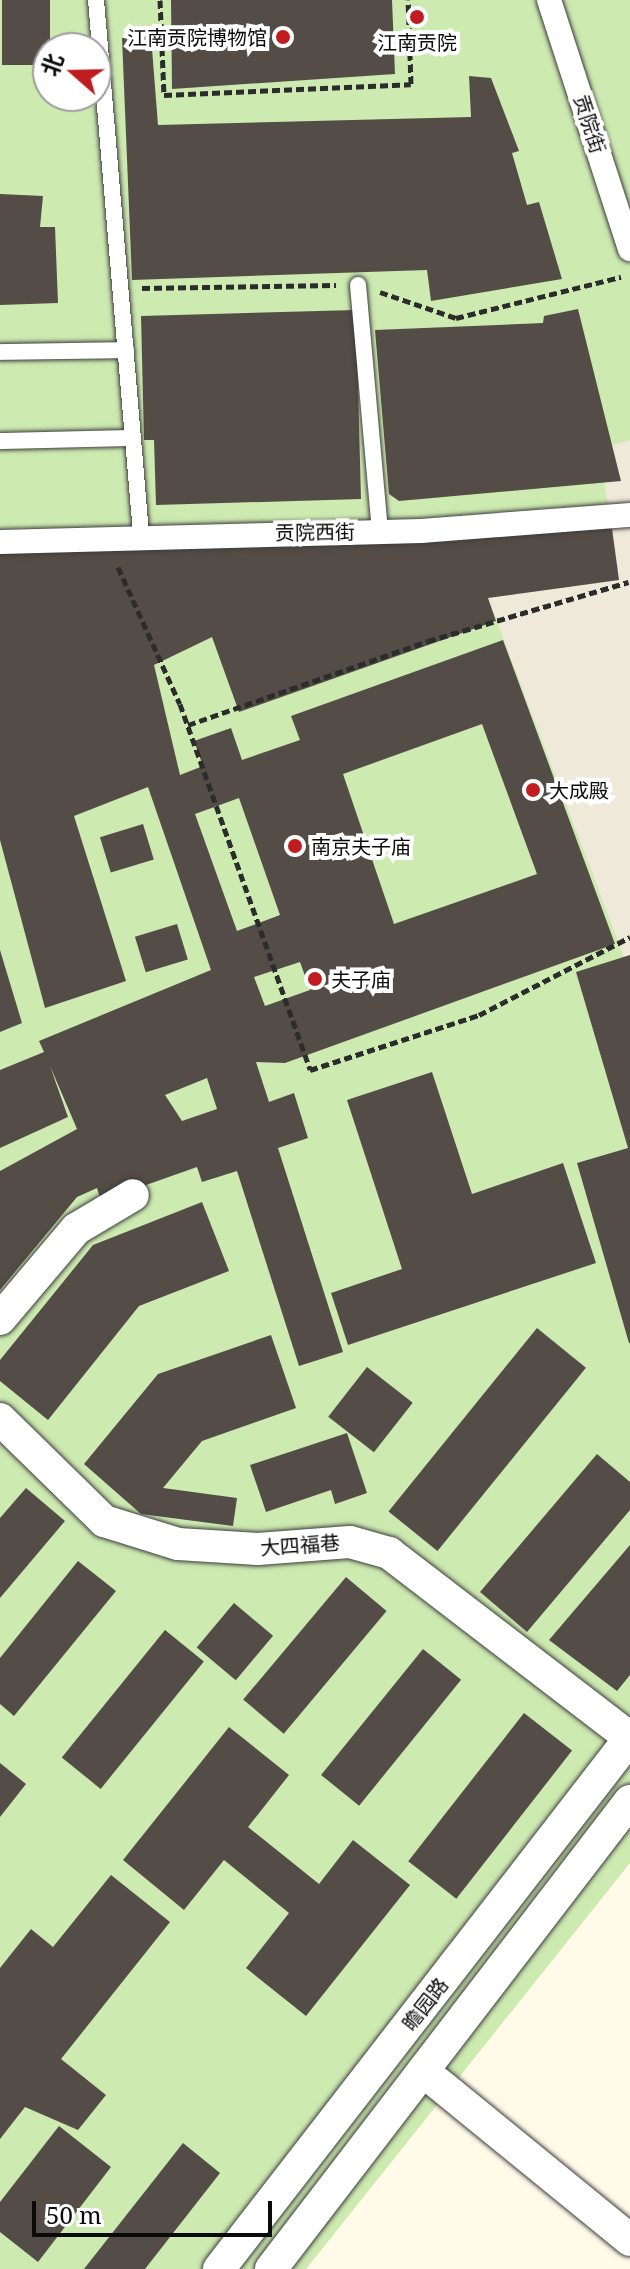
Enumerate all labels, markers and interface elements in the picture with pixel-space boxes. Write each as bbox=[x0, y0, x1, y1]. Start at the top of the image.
marker: 江南贡院 bbox=[408, 8, 426, 26]
place label: 江南贡院博物馆 bbox=[127, 25, 267, 49]
marker: 江南贡院博物馆 bbox=[274, 28, 292, 46]
place label: 江南贡院 bbox=[377, 30, 457, 54]
north arrow bbox=[32, 32, 112, 112]
text: 北 bbox=[33, 49, 69, 80]
street label: 贡院街 bbox=[569, 92, 611, 156]
street label: 贡院西街 bbox=[275, 519, 355, 545]
place label: 大成殿 bbox=[549, 778, 609, 802]
marker: 大成殿 bbox=[524, 781, 542, 799]
place label: 南京夫子庙 bbox=[311, 834, 411, 858]
marker: 南京夫子庙 bbox=[286, 837, 304, 855]
place label: 夫子庙 bbox=[331, 967, 391, 991]
marker: 夫子庙 bbox=[306, 970, 324, 988]
street label: 大四福巷 bbox=[259, 1530, 341, 1560]
street label: 瞻园路 bbox=[397, 1973, 453, 2035]
scale bar bbox=[36, 2185, 276, 2235]
text: 50 m bbox=[46, 2198, 102, 2231]

